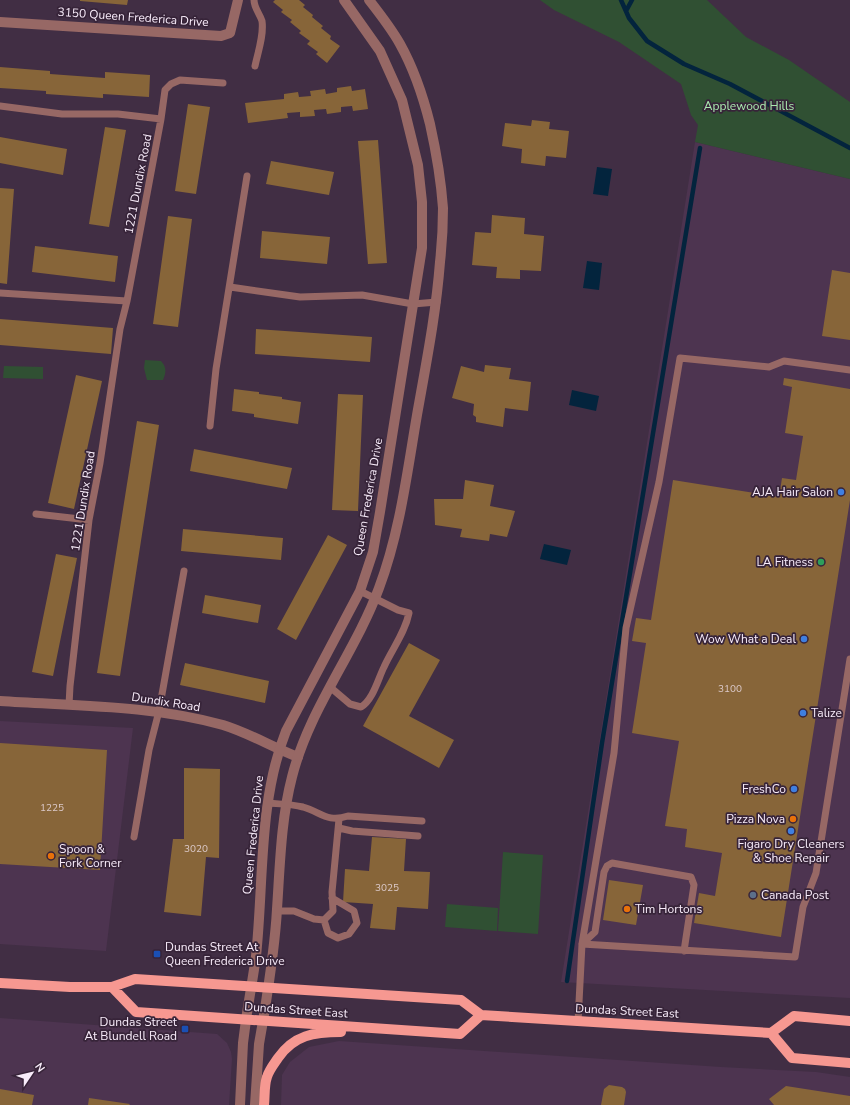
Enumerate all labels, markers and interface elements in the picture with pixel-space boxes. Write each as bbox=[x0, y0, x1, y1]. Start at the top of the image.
street label: 3150 Queen Frederica Drive bbox=[57, 4, 209, 30]
park label: Applewood Hills bbox=[704, 98, 795, 114]
street label: 1221 Dundix Road bbox=[120, 133, 156, 235]
street label: Queen Frederica Drive bbox=[350, 437, 386, 557]
street label: 1221 Dundix Road bbox=[67, 450, 99, 552]
place label: AJA Hair Salon bbox=[752, 484, 833, 500]
marker: AJA Hair Salon bbox=[836, 487, 846, 497]
place label: LA Fitness bbox=[757, 554, 813, 570]
marker: LA Fitness bbox=[816, 557, 826, 567]
place label: Wow What a Deal bbox=[695, 631, 796, 647]
marker: Wow What a Deal bbox=[799, 634, 809, 644]
house number: 3100 bbox=[718, 682, 742, 696]
street label: Dundix Road bbox=[130, 689, 202, 715]
place label: Talize bbox=[811, 705, 842, 721]
marker: Talize bbox=[798, 708, 808, 718]
street label: Queen Frederica Drive bbox=[239, 775, 267, 895]
place label: FreshCo bbox=[742, 781, 786, 797]
marker: FreshCo bbox=[789, 784, 799, 794]
house number: 1225 bbox=[40, 801, 64, 815]
place label: Pizza Nova bbox=[726, 811, 785, 827]
marker: Pizza Nova bbox=[788, 814, 798, 824]
marker: Figaro Dry Cleaners & Shoe Repair bbox=[786, 826, 796, 836]
place label: Figaro Dry Cleaners & Shoe Repair bbox=[737, 836, 845, 866]
place label: Spoon & Fork Corner bbox=[59, 841, 122, 871]
house number: 3020 bbox=[184, 842, 208, 856]
marker: Spoon & Fork Corner bbox=[46, 851, 56, 861]
house number: 3025 bbox=[375, 881, 399, 895]
place label: Canada Post bbox=[761, 887, 830, 903]
marker: Canada Post bbox=[748, 890, 758, 900]
place label: Tim Hortons bbox=[635, 901, 702, 917]
marker: Tim Hortons bbox=[622, 904, 632, 914]
place label: Dundas Street At Queen Frederica Drive bbox=[165, 939, 285, 969]
marker: Dundas Street At Queen Frederica Drive bbox=[152, 949, 162, 959]
street label: Dundas Street East bbox=[244, 998, 349, 1022]
street label: Dundas Street East bbox=[575, 1000, 680, 1022]
place label: Dundas Street At Blundell Road bbox=[84, 1014, 178, 1044]
marker: Dundas Street At Blundell Road bbox=[180, 1024, 190, 1034]
north arrow bbox=[12, 1053, 52, 1093]
text: N bbox=[31, 1060, 48, 1075]

